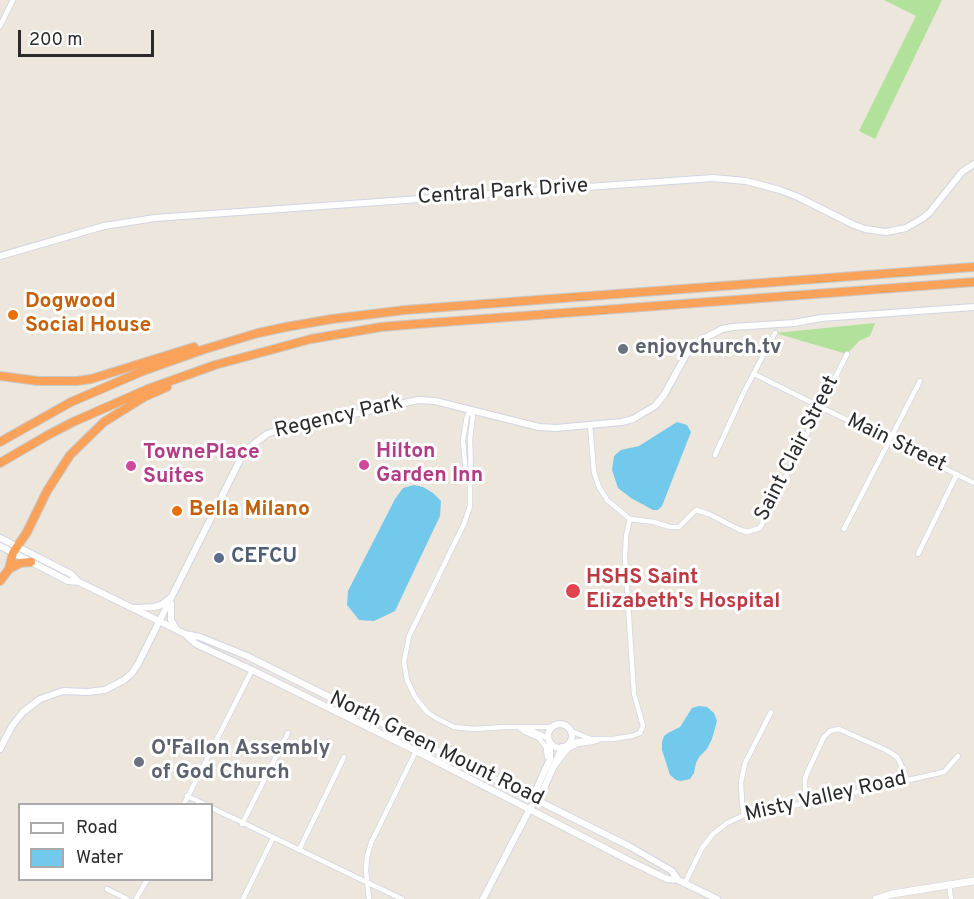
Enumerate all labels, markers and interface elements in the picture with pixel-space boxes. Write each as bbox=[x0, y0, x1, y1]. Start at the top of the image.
scale bar bbox=[21, 18, 158, 56]
text: 200 m bbox=[29, 29, 82, 52]
street label: Central Park Drive bbox=[417, 174, 589, 212]
place label: Dogwood Social House bbox=[25, 290, 151, 340]
marker: Dogwood Social House bbox=[6, 308, 20, 322]
place label: enjoychurch.tv bbox=[635, 336, 781, 362]
marker: enjoychurch.tv bbox=[616, 342, 630, 356]
street label: Saint Clair Street bbox=[751, 372, 845, 526]
street label: Regency Park bbox=[273, 391, 405, 445]
street label: Main Street bbox=[842, 409, 950, 479]
place label: Hilton Garden Inn bbox=[376, 440, 483, 490]
place label: TownePlace Suites bbox=[143, 441, 260, 491]
marker: Hilton Garden Inn bbox=[357, 458, 371, 472]
marker: TownePlace Suites bbox=[124, 459, 138, 473]
place label: Bella Milano bbox=[189, 498, 310, 524]
marker: Bella Milano bbox=[170, 504, 184, 518]
place label: CEFCU bbox=[231, 545, 297, 571]
marker: CEFCU bbox=[212, 551, 226, 565]
place label: HSHS Saint Elizabeth's Hospital bbox=[586, 566, 780, 616]
marker: HSHS Saint Elizabeth's Hospital bbox=[564, 582, 582, 600]
street label: North Green Mount Road bbox=[325, 687, 547, 813]
place label: O'Fallon Assembly of God Church bbox=[151, 737, 331, 787]
marker: O'Fallon Assembly of God Church bbox=[132, 755, 146, 769]
street label: Misty Valley Road bbox=[743, 767, 909, 829]
legend bbox=[18, 803, 213, 881]
text: Road bbox=[76, 817, 118, 840]
text: Water bbox=[76, 847, 123, 870]

